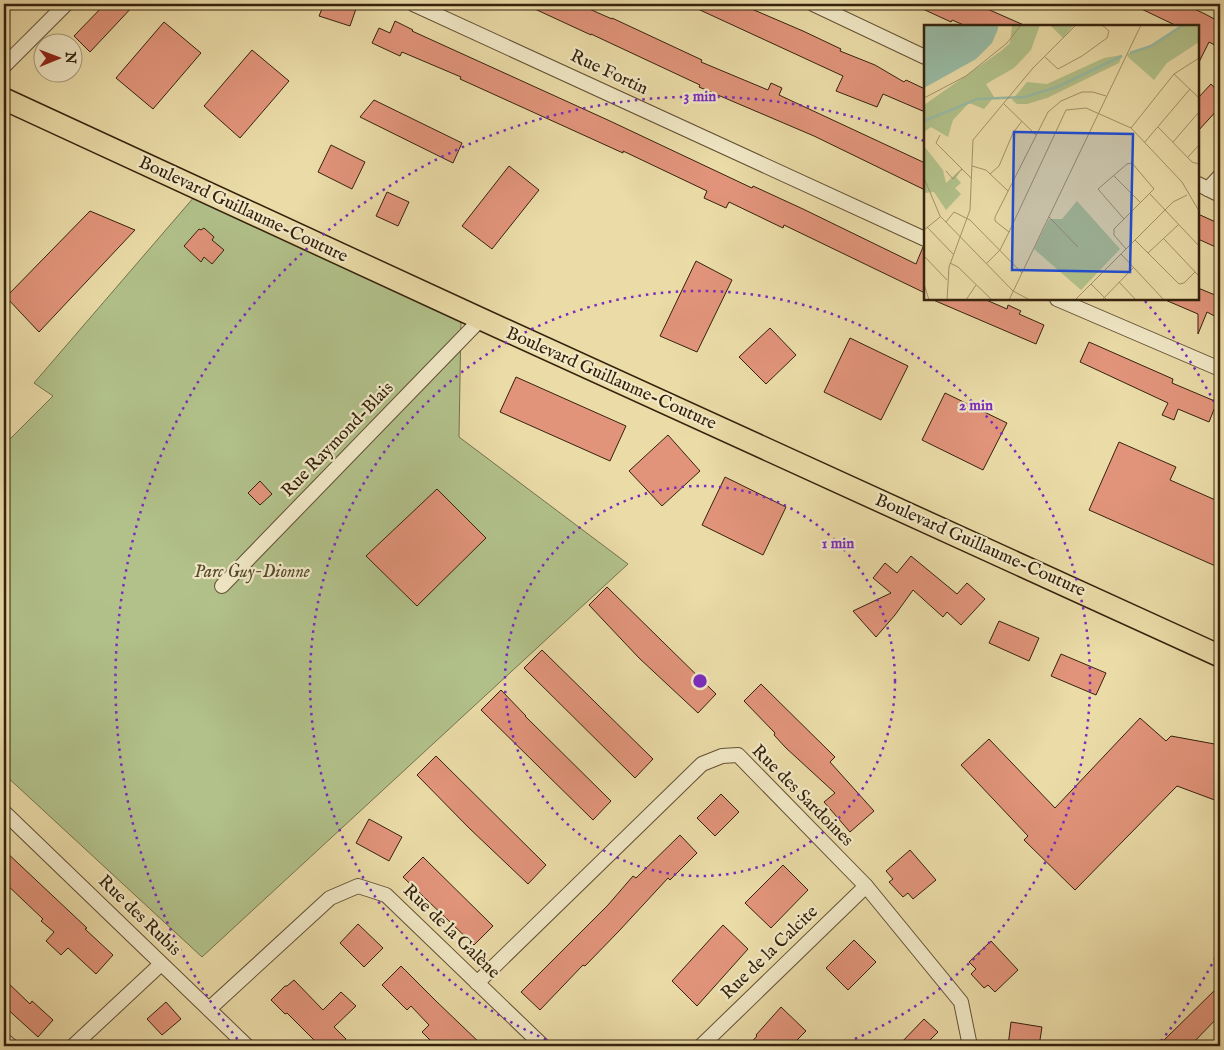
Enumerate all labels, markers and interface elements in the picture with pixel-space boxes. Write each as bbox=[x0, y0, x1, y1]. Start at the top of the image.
inset map bbox=[924, 25, 1199, 300]
north arrow bbox=[32, 32, 82, 82]
street label: Rue Fortin bbox=[566, 45, 652, 101]
text: N bbox=[61, 51, 79, 64]
text: 3 min bbox=[684, 87, 716, 106]
street label: Boulevard Guillaume-Couture bbox=[135, 151, 351, 269]
street label: Boulevard Guillaume-Couture bbox=[502, 322, 720, 436]
street label: Rue Raymond-Blais bbox=[277, 377, 399, 503]
text: 2 min bbox=[959, 396, 993, 415]
street label: Boulevard Guillaume-Couture bbox=[871, 489, 1089, 603]
text: 1 min bbox=[822, 534, 854, 553]
park label: Parc Guy-Dionne bbox=[194, 561, 310, 584]
centre of rings bbox=[691, 672, 709, 690]
street label: Rue des Sardoines bbox=[746, 740, 858, 852]
street label: Rue des Rubis bbox=[93, 871, 185, 961]
street label: Rue de la Galène bbox=[397, 880, 505, 984]
street label: Rue de la Calcite bbox=[717, 901, 823, 1005]

